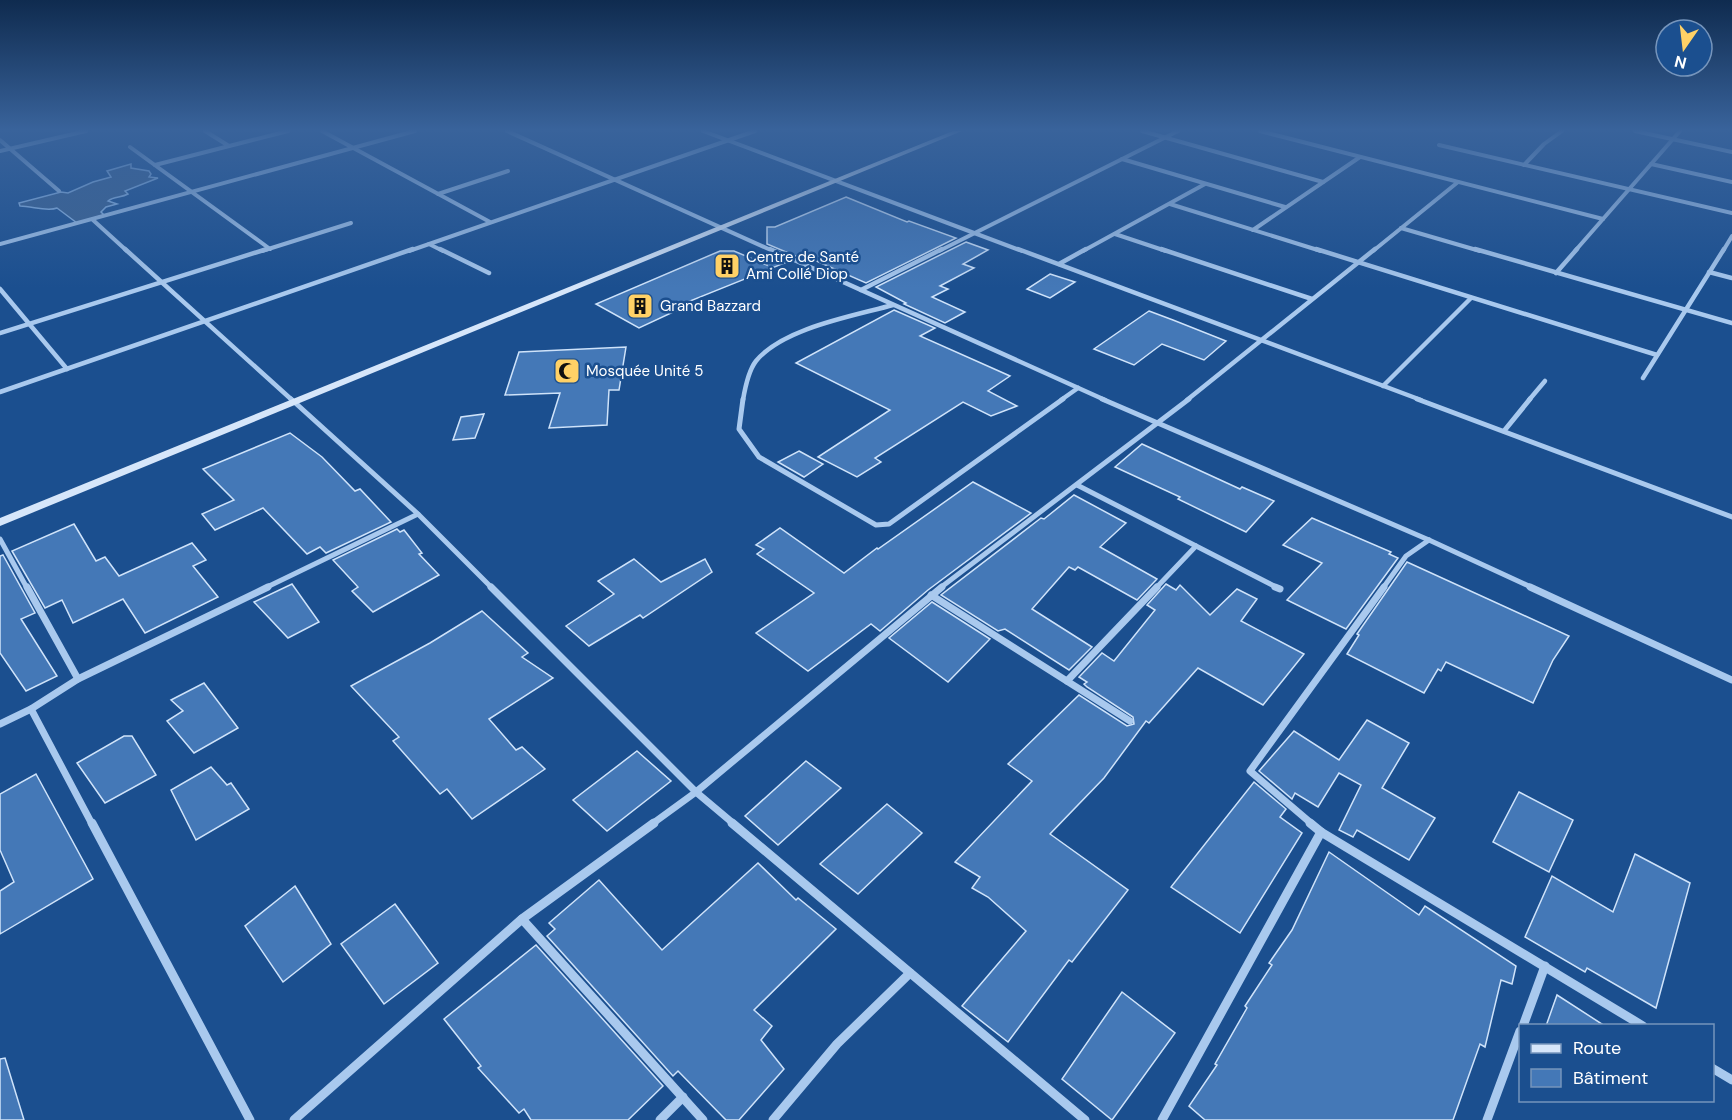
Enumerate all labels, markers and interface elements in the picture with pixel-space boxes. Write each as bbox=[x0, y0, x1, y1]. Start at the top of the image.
north arrow bbox=[1654, 18, 1714, 78]
text: N bbox=[1672, 50, 1689, 74]
place label: Centre de Santé Ami Collé Diop bbox=[746, 247, 859, 284]
building icon: Centre de Santé Ami Collé Diop bbox=[712, 251, 742, 281]
building icon: Grand Bazzard bbox=[625, 291, 655, 321]
place label: Grand Bazzard bbox=[660, 296, 761, 316]
mosque icon: Mosquée Unité 5 bbox=[552, 356, 582, 386]
place label: Mosquée Unité 5 bbox=[586, 361, 703, 381]
legend bbox=[1519, 1024, 1714, 1102]
text: Route bbox=[1573, 1036, 1621, 1060]
text: Bâtiment bbox=[1573, 1066, 1648, 1090]

